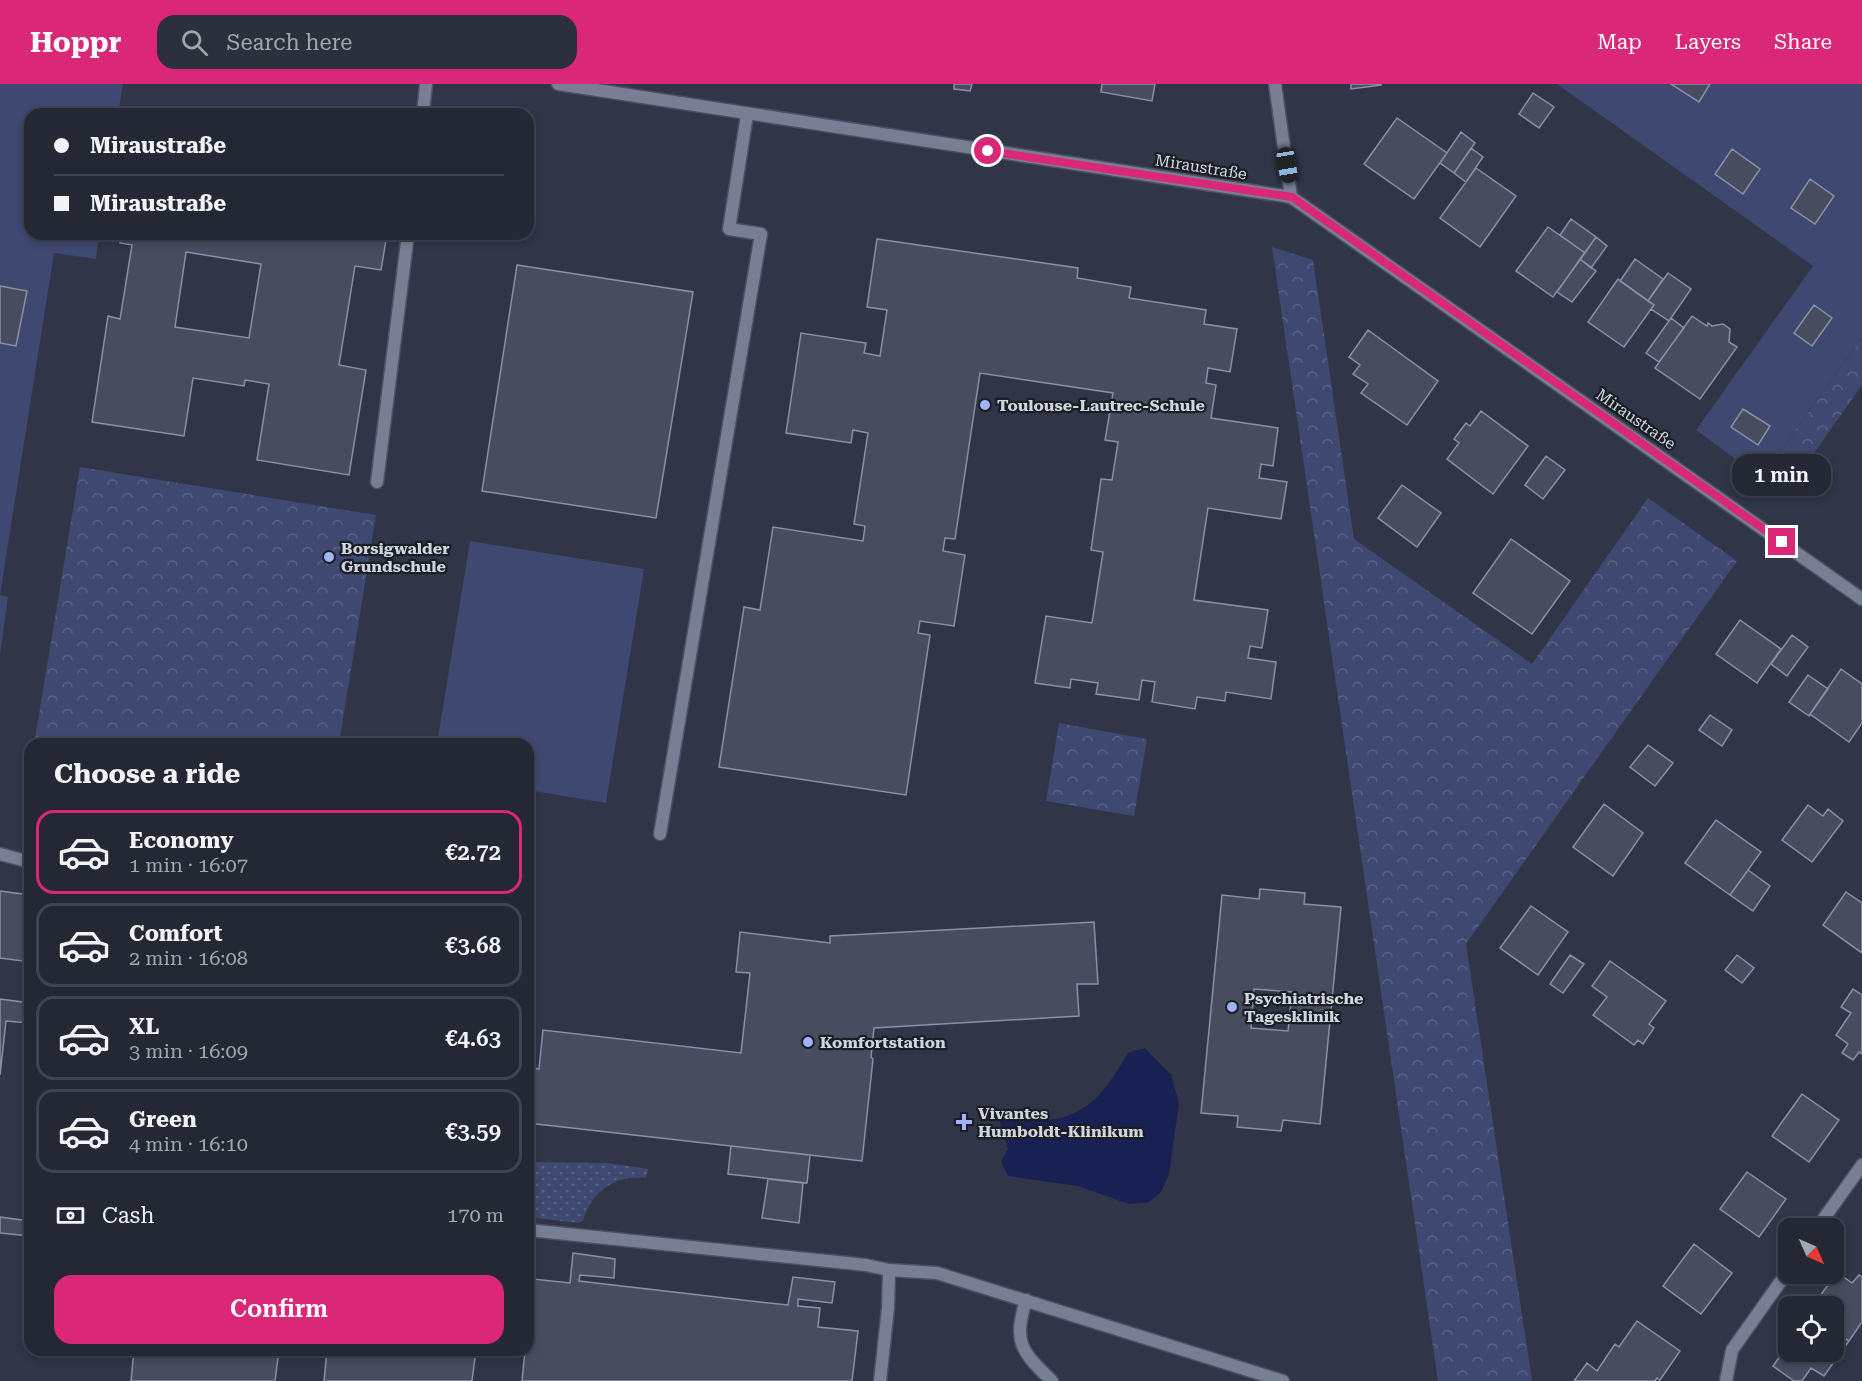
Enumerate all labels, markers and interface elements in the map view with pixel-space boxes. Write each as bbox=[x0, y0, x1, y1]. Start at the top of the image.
search box bbox=[157, 15, 577, 69]
text: Hoppr bbox=[30, 26, 121, 59]
icon: search bbox=[178, 26, 211, 59]
text: Search here bbox=[226, 30, 352, 55]
text: Map bbox=[1597, 30, 1642, 54]
text: Layers bbox=[1675, 30, 1741, 54]
text: Share bbox=[1774, 30, 1832, 54]
text: Miraustraße bbox=[90, 133, 226, 158]
route start bbox=[974, 137, 1001, 164]
car bbox=[1275, 146, 1299, 184]
street label: Miraustraße bbox=[1154, 150, 1249, 184]
text: Miraustraße bbox=[90, 191, 226, 216]
street label: Miraustraße bbox=[1593, 385, 1680, 454]
place label: Toulouse-Lautrec-Schule bbox=[997, 396, 1205, 415]
marker: Toulouse-Lautrec-Schule bbox=[978, 398, 992, 412]
callout: 1 min bbox=[1732, 455, 1832, 497]
text: 1 min bbox=[1754, 463, 1809, 487]
route end bbox=[1768, 528, 1795, 555]
place label: Borsigwalder Grundschule bbox=[341, 539, 449, 576]
marker: Borsigwalder Grundschule bbox=[322, 550, 336, 564]
text: Choose a ride bbox=[54, 758, 240, 790]
icon: car bbox=[57, 825, 111, 879]
text: Economy bbox=[129, 828, 233, 853]
text: €2.72 bbox=[445, 840, 501, 865]
text: 1 min · 16:07 bbox=[129, 853, 248, 877]
icon: car bbox=[57, 918, 111, 972]
text: Comfort bbox=[129, 921, 222, 946]
text: €3.68 bbox=[445, 933, 501, 958]
text: 2 min · 16:08 bbox=[129, 946, 248, 970]
place label: Psychiatrische Tagesklinik bbox=[1244, 989, 1364, 1026]
marker: Psychiatrische Tagesklinik bbox=[1225, 1000, 1239, 1014]
icon: car bbox=[57, 1011, 111, 1065]
text: XL bbox=[129, 1014, 159, 1039]
text: €4.63 bbox=[445, 1026, 501, 1051]
place label: Komfortstation bbox=[820, 1033, 946, 1052]
marker: Komfortstation bbox=[801, 1035, 815, 1049]
text: 3 min · 16:09 bbox=[129, 1039, 248, 1063]
icon: car bbox=[57, 1104, 111, 1158]
place label: Vivantes Humboldt-Klinikum bbox=[978, 1104, 1144, 1141]
text: Green bbox=[129, 1107, 197, 1132]
marker: Vivantes Humboldt-Klinikum bbox=[955, 1113, 973, 1131]
text: €3.59 bbox=[445, 1119, 501, 1144]
text: 4 min · 16:10 bbox=[129, 1132, 248, 1156]
icon: cash bbox=[54, 1199, 87, 1232]
text: Cash bbox=[102, 1203, 154, 1228]
text: 170 m bbox=[447, 1203, 504, 1227]
north arrow bbox=[1778, 1218, 1844, 1284]
map controls bbox=[1778, 1218, 1844, 1362]
button: Confirm bbox=[54, 1275, 504, 1344]
button: locate bbox=[1778, 1296, 1844, 1362]

